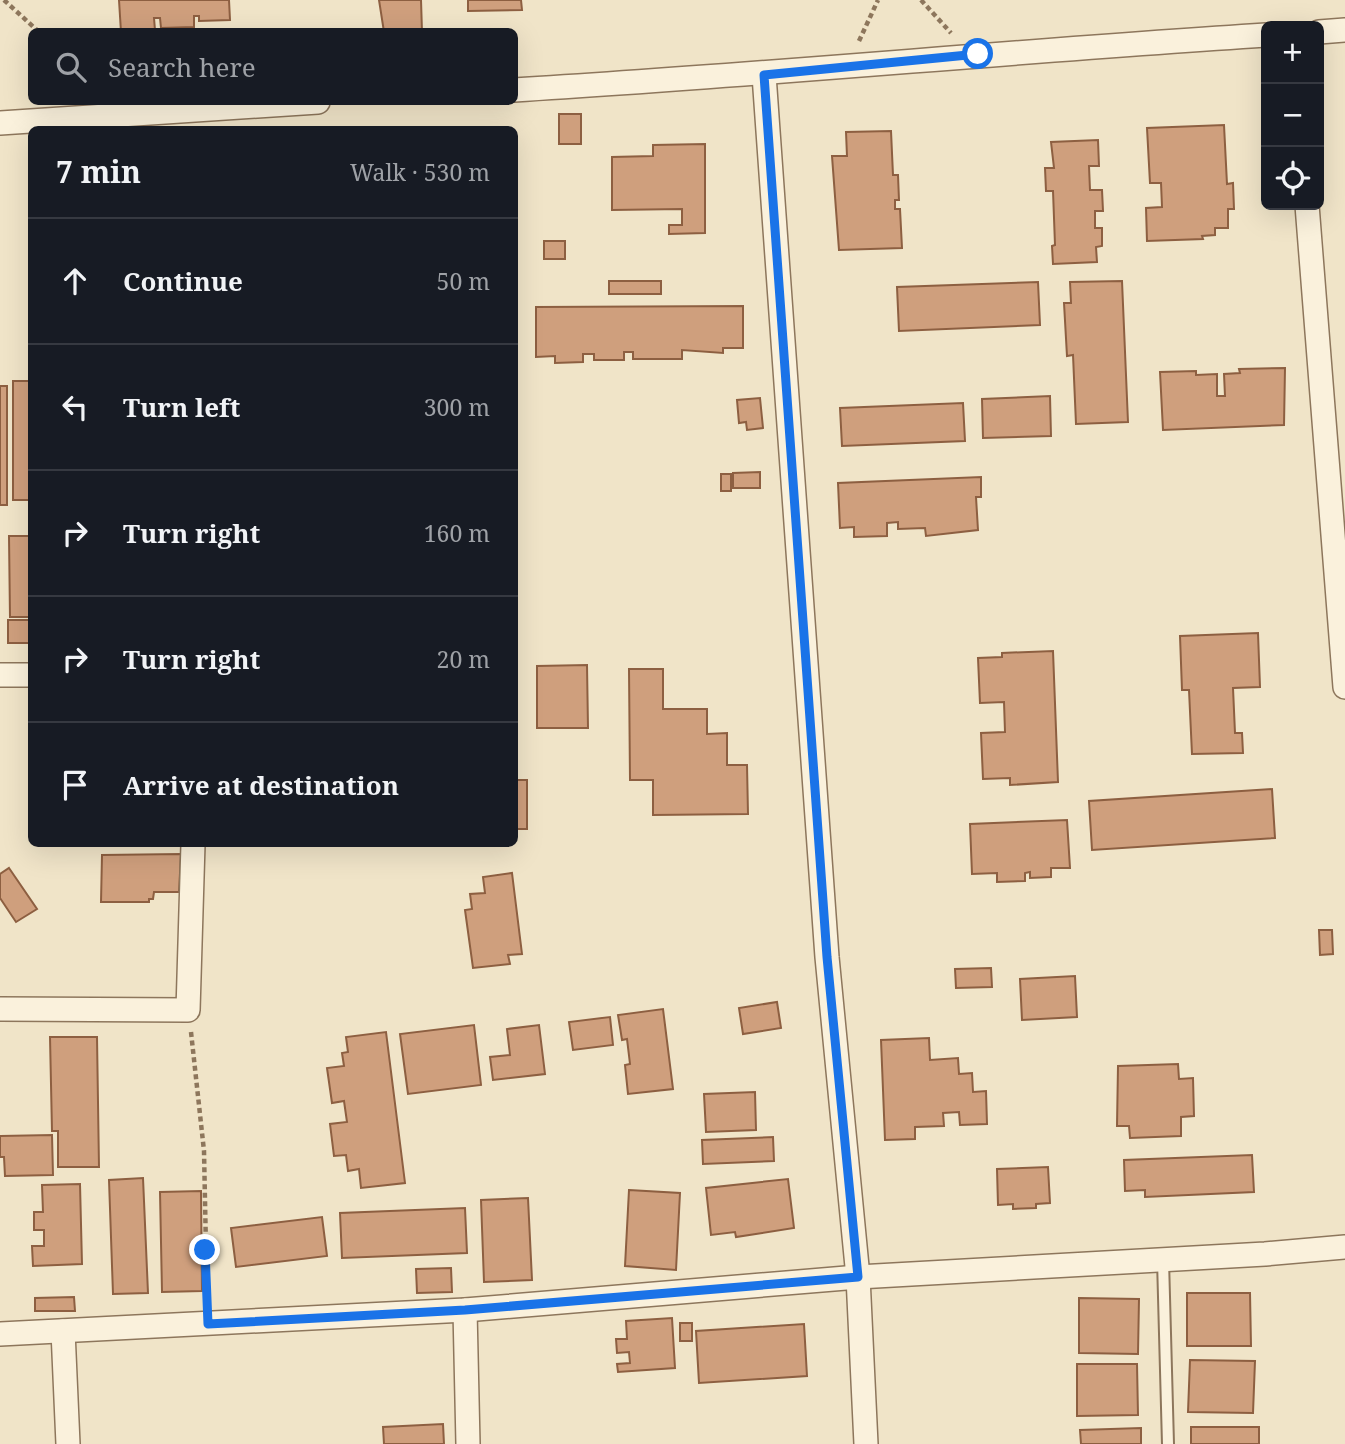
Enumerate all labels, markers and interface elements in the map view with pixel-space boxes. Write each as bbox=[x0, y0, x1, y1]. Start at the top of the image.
map controls bbox=[1261, 21, 1324, 210]
button: + bbox=[1261, 21, 1324, 84]
search box bbox=[28, 28, 518, 105]
route start bbox=[962, 38, 993, 69]
icon: search bbox=[52, 48, 90, 86]
text: Search here bbox=[108, 49, 256, 85]
button: − bbox=[1261, 84, 1324, 147]
button: locate bbox=[1261, 147, 1324, 210]
text: 7 min bbox=[56, 151, 141, 192]
text: Walk · 530 m bbox=[350, 156, 490, 188]
icon: ahead bbox=[56, 262, 94, 300]
text: Continue bbox=[123, 263, 243, 299]
text: 50 m bbox=[437, 265, 490, 297]
icon: left bbox=[56, 388, 94, 426]
text: Turn left bbox=[123, 389, 240, 425]
text: 300 m bbox=[424, 391, 490, 423]
icon: right bbox=[56, 514, 94, 552]
text: Turn right bbox=[123, 515, 260, 551]
text: 160 m bbox=[424, 517, 490, 549]
icon: right bbox=[56, 640, 94, 678]
text: Turn right bbox=[123, 641, 260, 677]
text: 20 m bbox=[437, 643, 490, 675]
icon: arrive bbox=[56, 766, 94, 804]
text: Arrive at destination bbox=[123, 767, 399, 803]
route end bbox=[189, 1234, 220, 1265]

